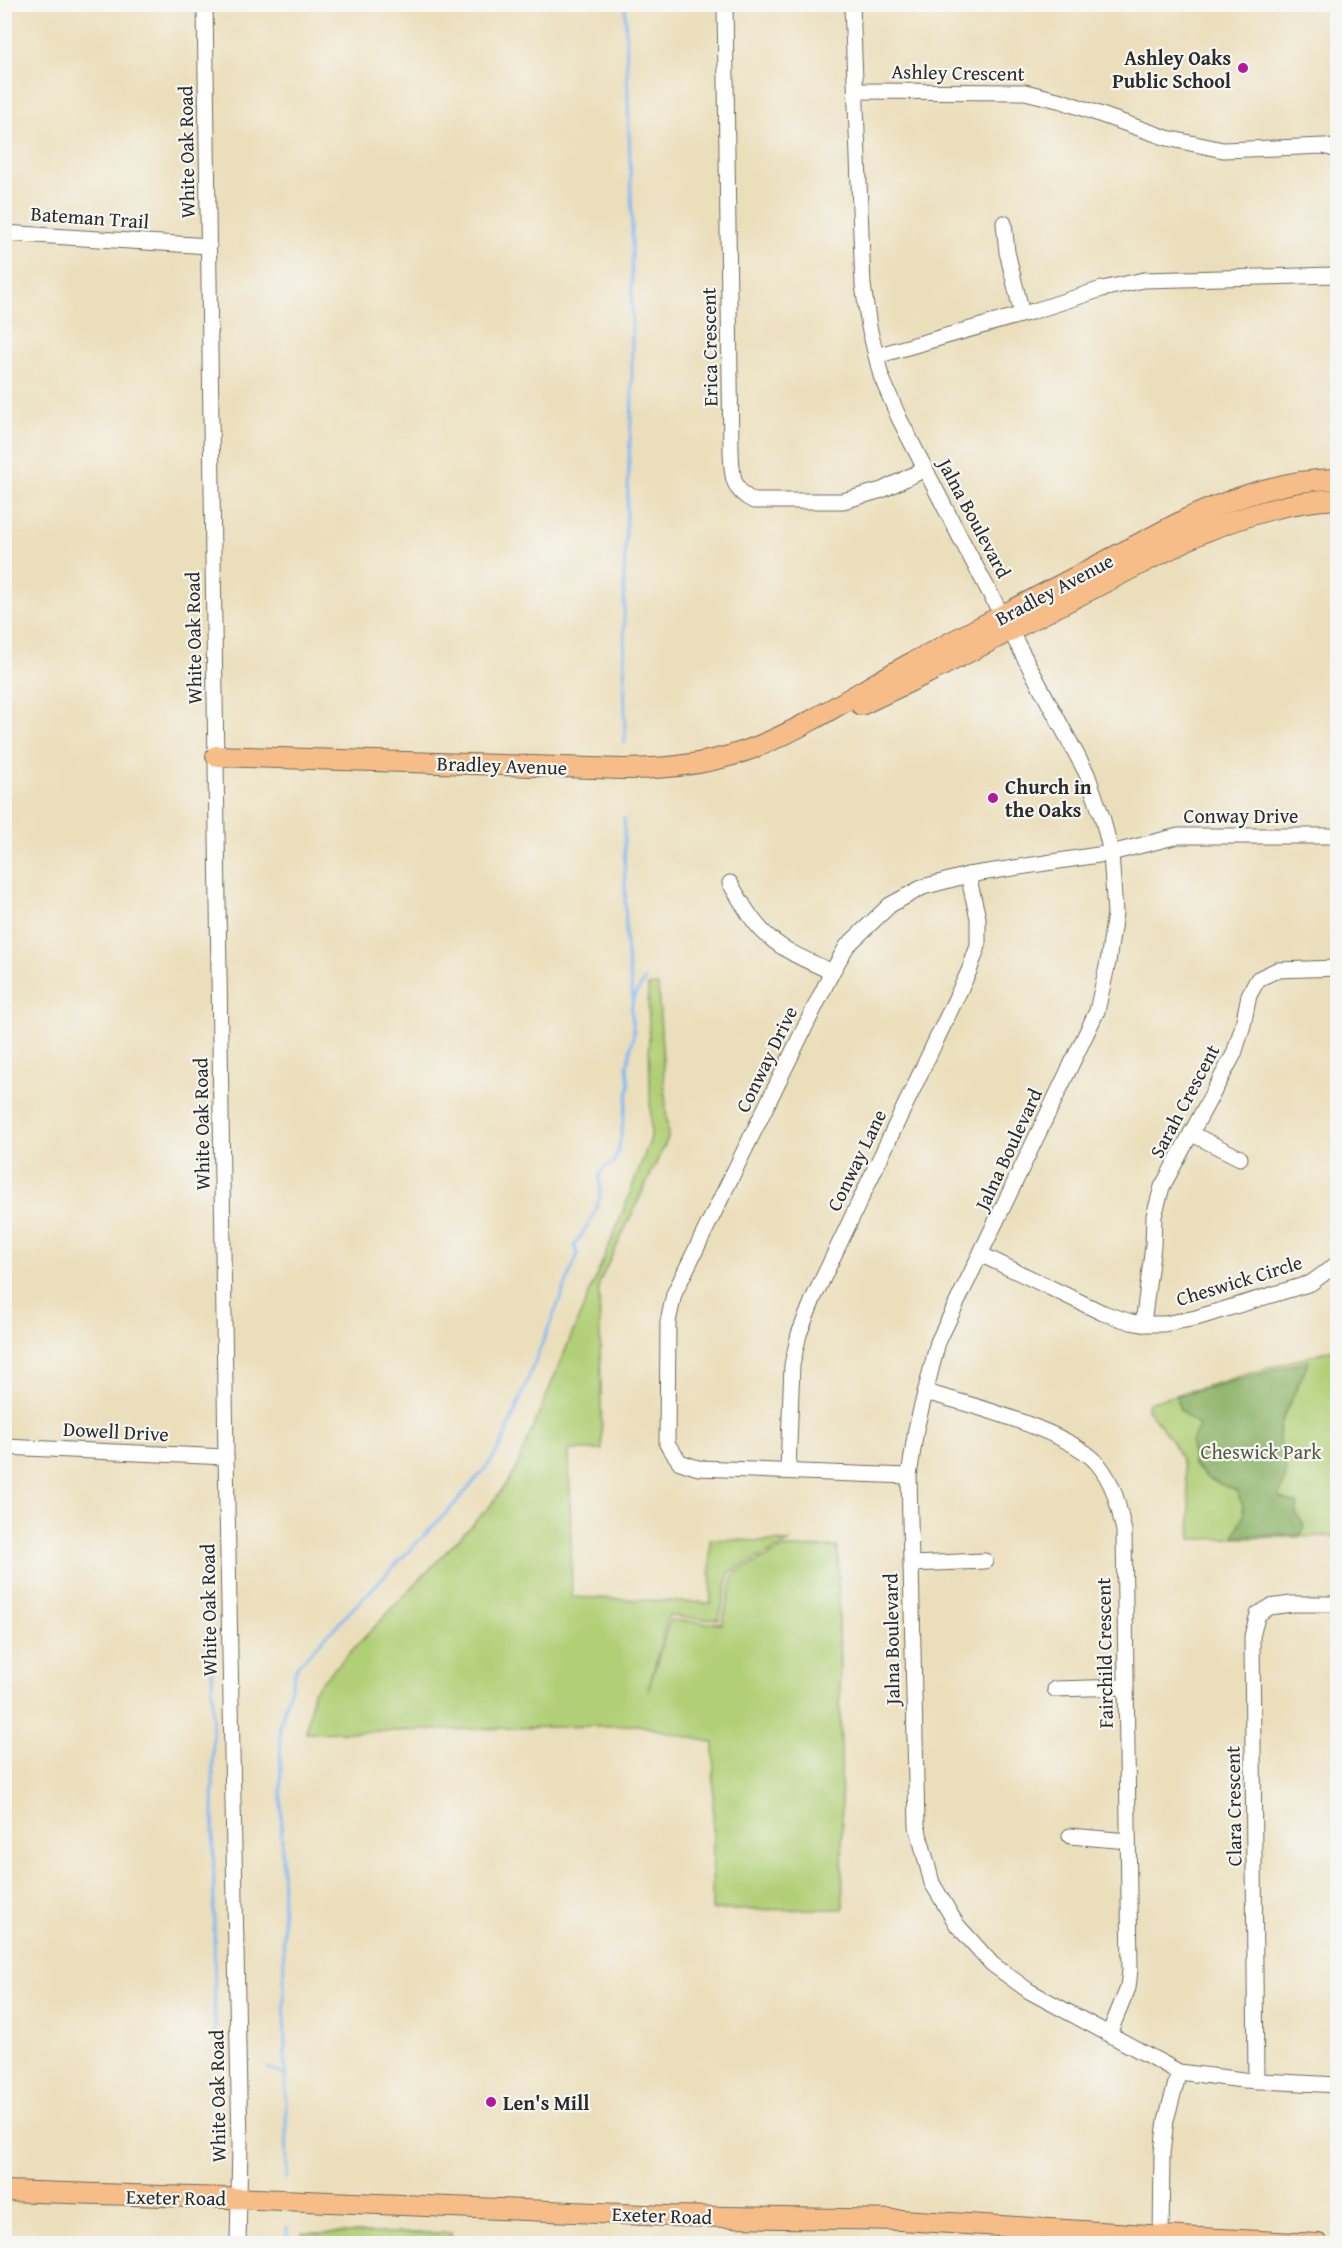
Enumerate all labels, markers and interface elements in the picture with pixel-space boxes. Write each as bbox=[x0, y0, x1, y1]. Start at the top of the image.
place label: Ashley Oaks Public School bbox=[1112, 43, 1231, 95]
street label: Ashley Crescent bbox=[891, 56, 1025, 88]
marker: Ashley Oaks Public School bbox=[1236, 61, 1250, 75]
street label: White Oak Road bbox=[170, 85, 202, 219]
street label: Bateman Trail bbox=[30, 198, 151, 236]
street label: Erica Crescent bbox=[693, 287, 725, 407]
street label: Jalna Boulevard bbox=[930, 450, 1019, 583]
street label: Bradley Avenue bbox=[990, 546, 1118, 632]
street label: White Oak Road bbox=[177, 571, 209, 705]
street label: Bradley Avenue bbox=[436, 748, 568, 782]
place label: Church in the Oaks bbox=[1005, 772, 1092, 824]
marker: Church in the Oaks bbox=[986, 791, 1000, 805]
street label: Conway Drive bbox=[1184, 801, 1298, 830]
street label: Conway Drive bbox=[728, 1001, 804, 1117]
street label: Sarah Crescent bbox=[1142, 1039, 1226, 1163]
street label: White Oak Road bbox=[185, 1057, 217, 1191]
street label: Jalna Boulevard bbox=[966, 1083, 1049, 1217]
street label: Conway Lane bbox=[819, 1104, 893, 1216]
street label: Cheswick Circle bbox=[1172, 1247, 1306, 1313]
street label: Dowell Drive bbox=[62, 1414, 170, 1448]
park label: Cheswick Park bbox=[1201, 1437, 1322, 1466]
street label: White Oak Road bbox=[192, 1543, 224, 1677]
street label: Jalna Boulevard bbox=[875, 1573, 907, 1708]
street label: Fairchild Crescent bbox=[1088, 1577, 1120, 1729]
street label: Clara Crescent bbox=[1217, 1745, 1249, 1867]
street label: White Oak Road bbox=[201, 2029, 233, 2163]
place label: Len's Mill bbox=[503, 2088, 589, 2117]
marker: Len's Mill bbox=[484, 2095, 498, 2109]
street label: Exeter Road bbox=[126, 2182, 227, 2212]
street label: Exeter Road bbox=[611, 2199, 713, 2231]

